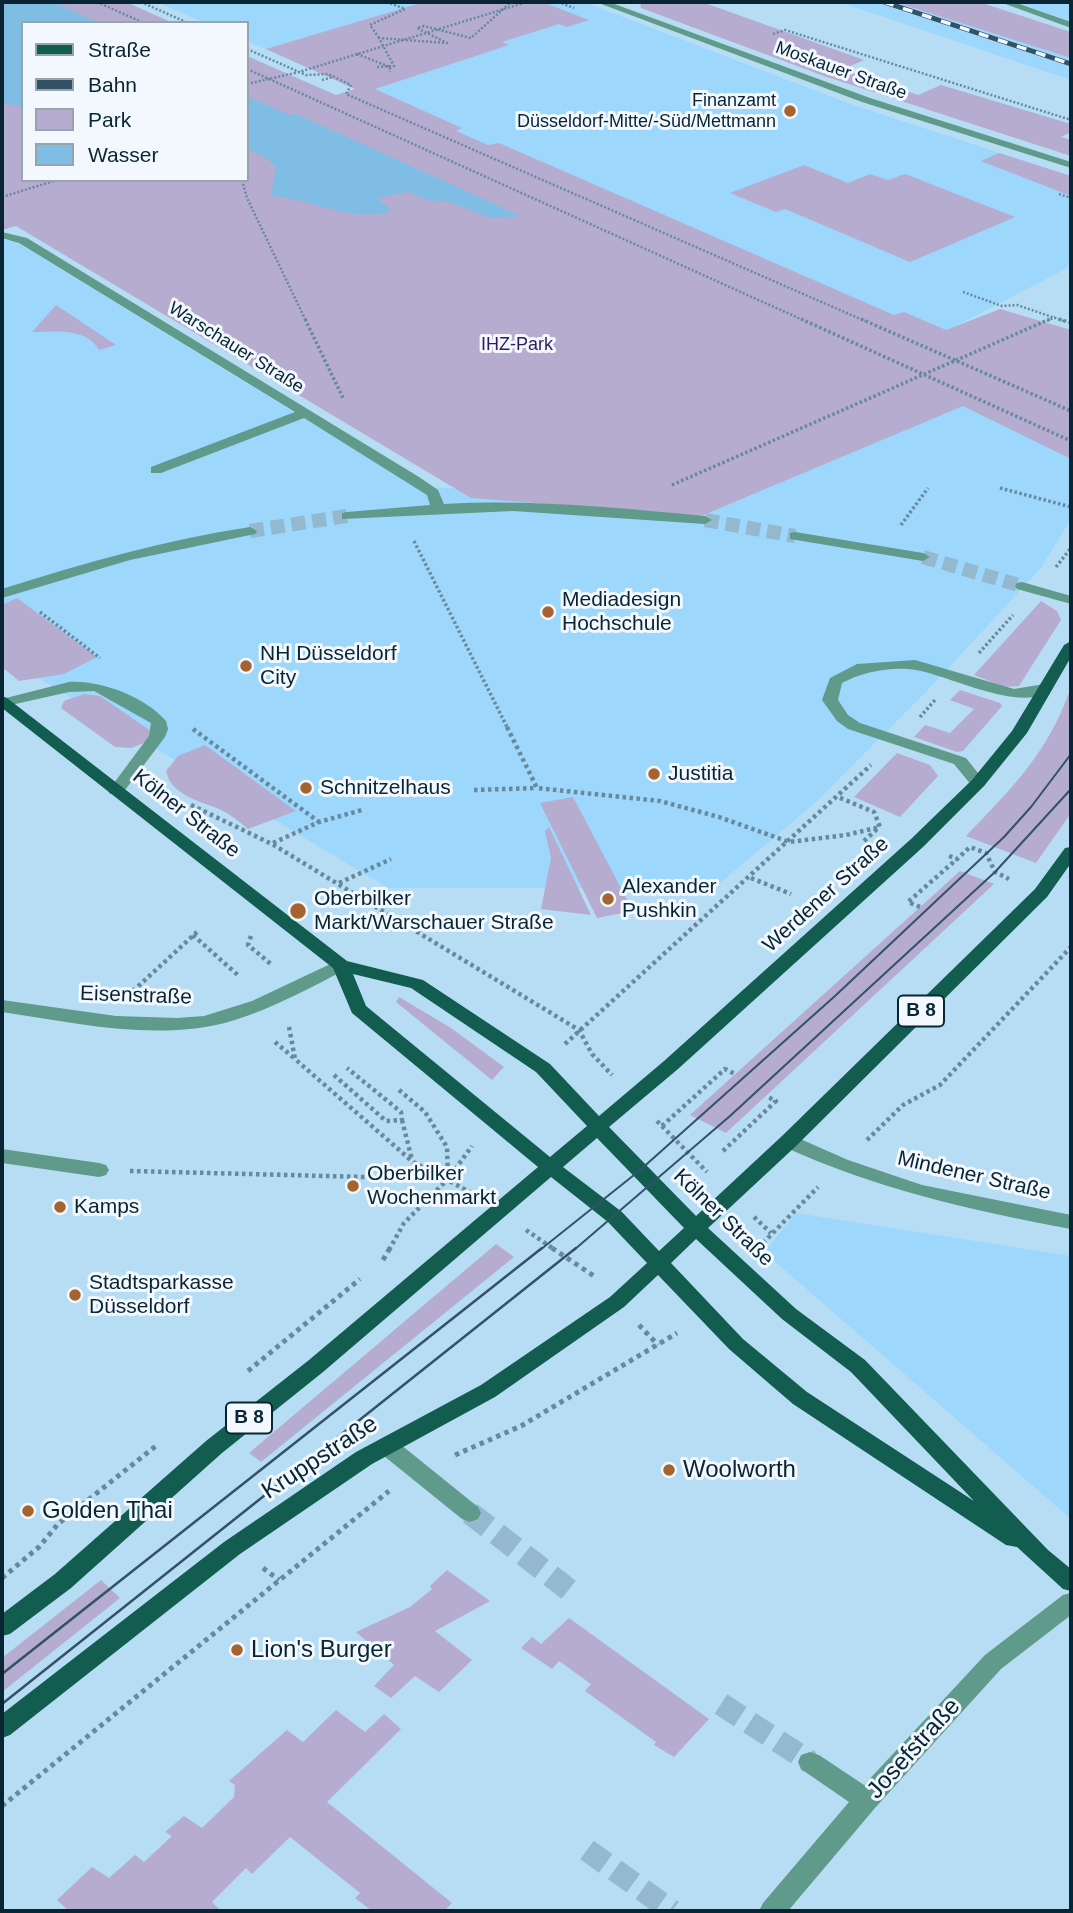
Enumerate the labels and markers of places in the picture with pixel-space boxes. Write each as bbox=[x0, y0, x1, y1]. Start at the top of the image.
place label: Finanzamt Düsseldorf-Mitte/-Süd/Mettmann bbox=[517, 90, 776, 132]
marker: Finanzamt Düsseldorf-Mitte/-Süd/Mettmann bbox=[782, 103, 798, 119]
place label: Mediadesign Hochschule bbox=[562, 587, 681, 637]
marker: Mediadesign Hochschule bbox=[540, 604, 556, 620]
place label: NH Düsseldorf City bbox=[260, 641, 397, 691]
marker: NH Düsseldorf City bbox=[238, 658, 254, 674]
place label: Justitia bbox=[668, 761, 733, 787]
marker: Justitia bbox=[646, 766, 662, 782]
place label: Schnitzelhaus bbox=[320, 775, 451, 801]
marker: Schnitzelhaus bbox=[298, 780, 314, 796]
place label: Alexander Pushkin bbox=[622, 874, 717, 924]
place label: Oberbilker Markt/Warschauer Straße bbox=[314, 886, 554, 936]
marker: Alexander Pushkin bbox=[600, 891, 616, 907]
marker: Oberbilker Markt/Warschauer Straße bbox=[288, 901, 308, 921]
place label: Oberbilker Wochenmarkt bbox=[367, 1161, 496, 1211]
marker: Oberbilker Wochenmarkt bbox=[345, 1178, 361, 1194]
place label: Kamps bbox=[74, 1194, 139, 1220]
marker: Kamps bbox=[52, 1199, 68, 1215]
place label: Stadtsparkasse Düsseldorf bbox=[89, 1270, 234, 1320]
marker: Stadtsparkasse Düsseldorf bbox=[67, 1287, 83, 1303]
place label: Woolworth bbox=[683, 1456, 796, 1484]
marker: Woolworth bbox=[661, 1462, 677, 1478]
place label: Golden Thai bbox=[42, 1497, 173, 1525]
marker: Golden Thai bbox=[20, 1503, 36, 1519]
place label: Lion's Burger bbox=[251, 1636, 392, 1664]
marker: Lion's Burger bbox=[229, 1642, 245, 1658]

